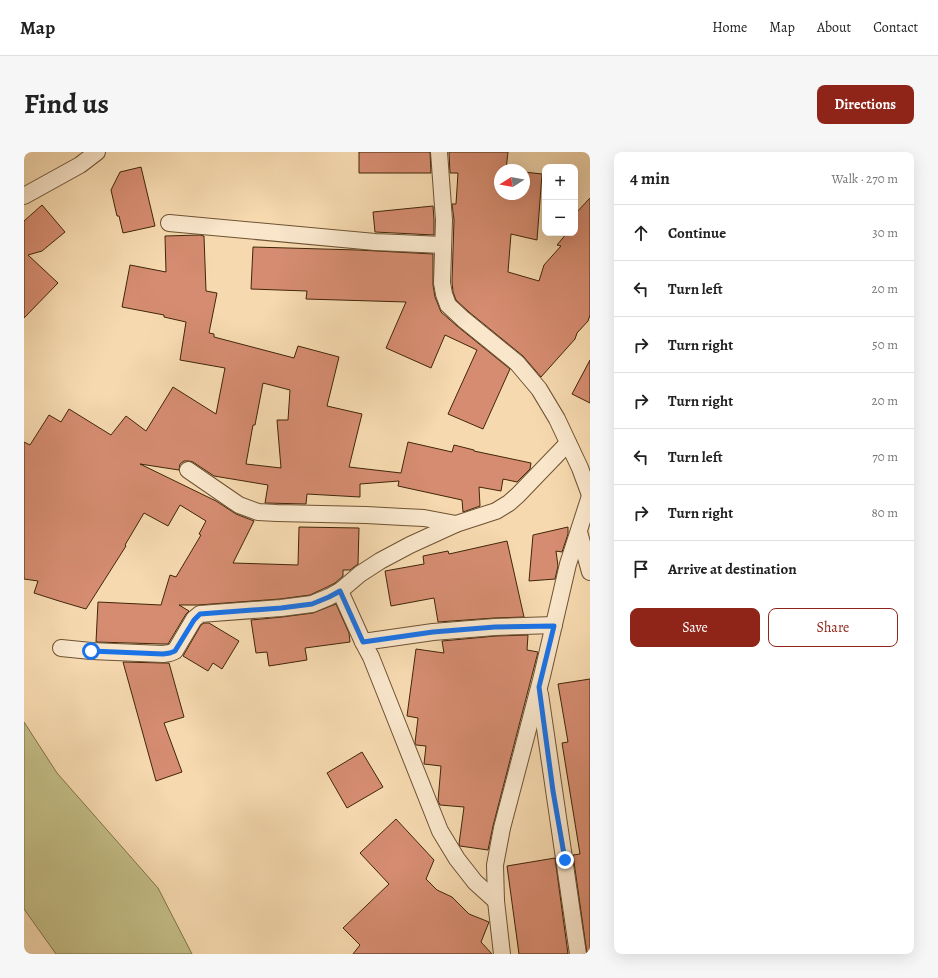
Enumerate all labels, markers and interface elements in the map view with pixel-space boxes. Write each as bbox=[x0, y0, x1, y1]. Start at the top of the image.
text: Map bbox=[20, 15, 55, 41]
text: Home bbox=[712, 18, 747, 37]
text: Map bbox=[769, 18, 795, 37]
text: About bbox=[817, 18, 851, 37]
text: Contact bbox=[873, 18, 918, 37]
text: Find us bbox=[24, 85, 109, 123]
button: Directions bbox=[817, 85, 914, 124]
north arrow bbox=[494, 164, 530, 200]
map controls bbox=[542, 164, 578, 236]
button: + bbox=[542, 164, 578, 200]
text: 4 min bbox=[630, 167, 670, 190]
text: Walk · 270 m bbox=[832, 170, 898, 187]
button: − bbox=[542, 200, 578, 236]
icon: ahead bbox=[630, 222, 652, 244]
text: Continue bbox=[668, 223, 726, 243]
text: 30 m bbox=[872, 224, 898, 241]
icon: left bbox=[630, 278, 652, 300]
text: Turn left bbox=[668, 279, 723, 299]
text: 20 m bbox=[872, 280, 898, 297]
icon: right bbox=[630, 334, 652, 356]
text: Turn right bbox=[668, 335, 733, 355]
text: 50 m bbox=[872, 336, 898, 353]
icon: right bbox=[630, 390, 652, 412]
text: Turn right bbox=[668, 391, 733, 411]
text: 20 m bbox=[872, 392, 898, 409]
icon: left bbox=[630, 446, 652, 468]
text: Turn left bbox=[668, 447, 723, 467]
text: 70 m bbox=[872, 448, 898, 465]
icon: right bbox=[630, 502, 652, 524]
text: Turn right bbox=[668, 503, 733, 523]
text: 80 m bbox=[871, 504, 898, 521]
icon: arrive bbox=[630, 558, 652, 580]
text: Arrive at destination bbox=[668, 559, 797, 579]
button: Save bbox=[630, 608, 760, 647]
button: Share bbox=[768, 608, 898, 647]
route start bbox=[82, 642, 100, 660]
route end bbox=[556, 851, 574, 869]

